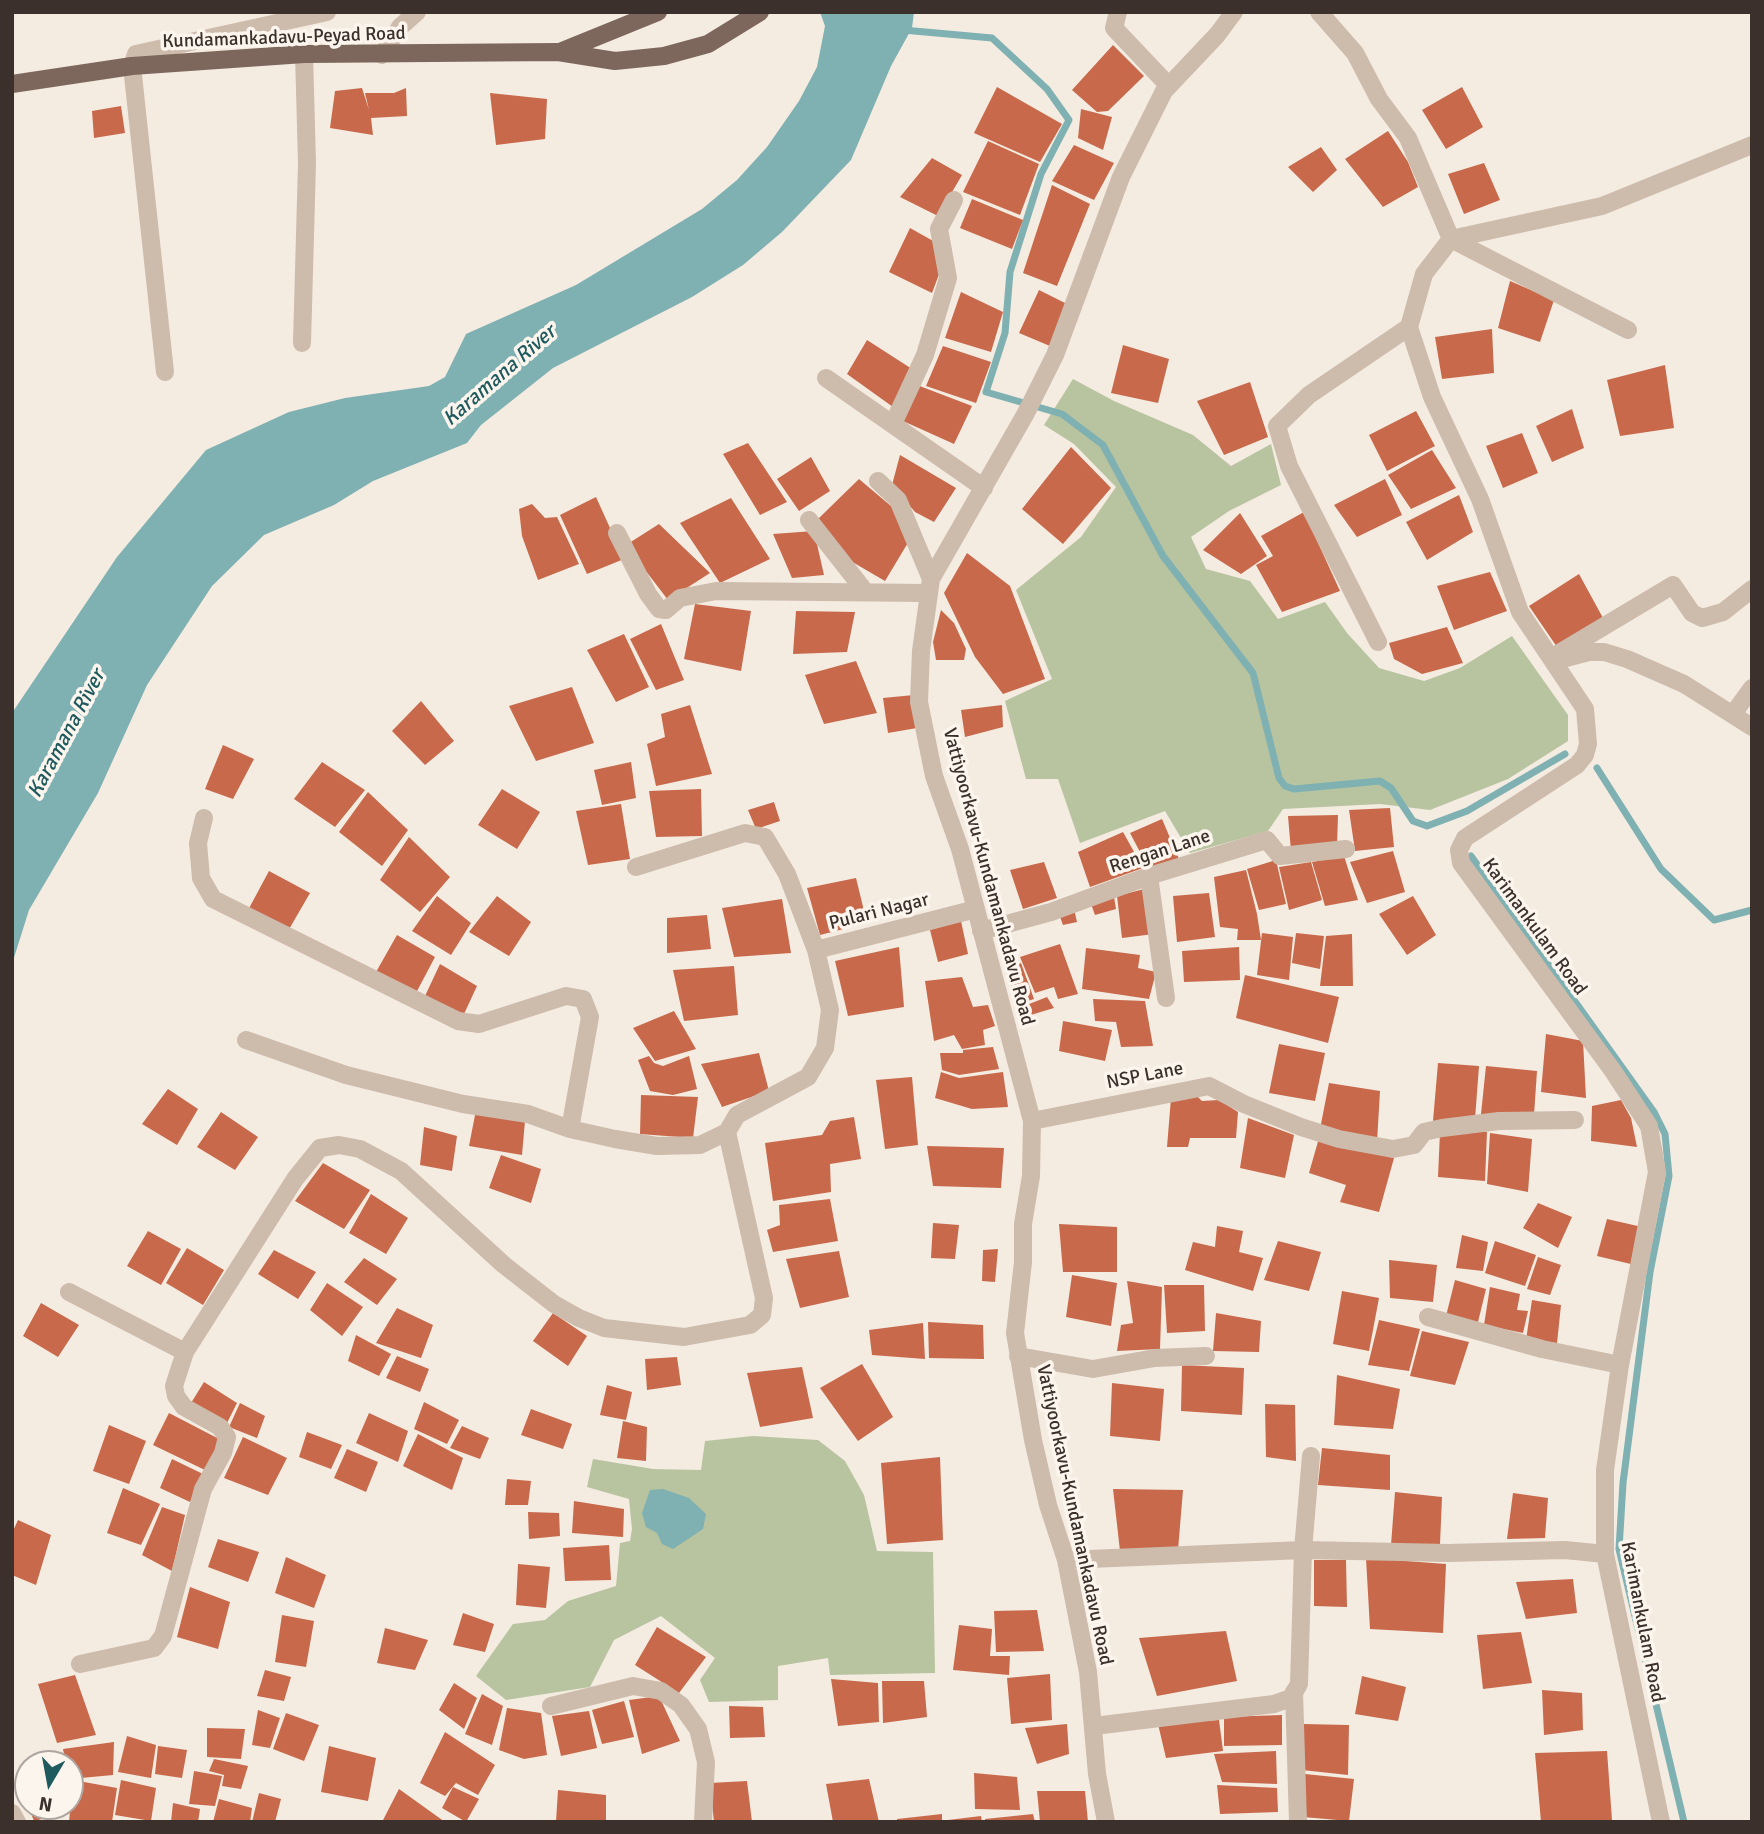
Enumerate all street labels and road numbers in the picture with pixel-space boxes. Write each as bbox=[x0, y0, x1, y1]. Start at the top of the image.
street label: Kundamankadavu-Peyad Road bbox=[162, 22, 406, 54]
street label: Vattiyoorkavu-Kundamankadavu Road bbox=[937, 726, 1039, 1028]
street label: Rengan Lane bbox=[1107, 825, 1213, 879]
street label: Karimankulam Road bbox=[1477, 854, 1591, 1000]
street label: Pulari Nagar bbox=[827, 889, 931, 935]
street label: NSP Lane bbox=[1105, 1057, 1185, 1095]
street label: Vattiyoorkavu-Kundamankadavu Road bbox=[1031, 1363, 1117, 1667]
street label: Karimankulam Road bbox=[1615, 1540, 1669, 1704]

